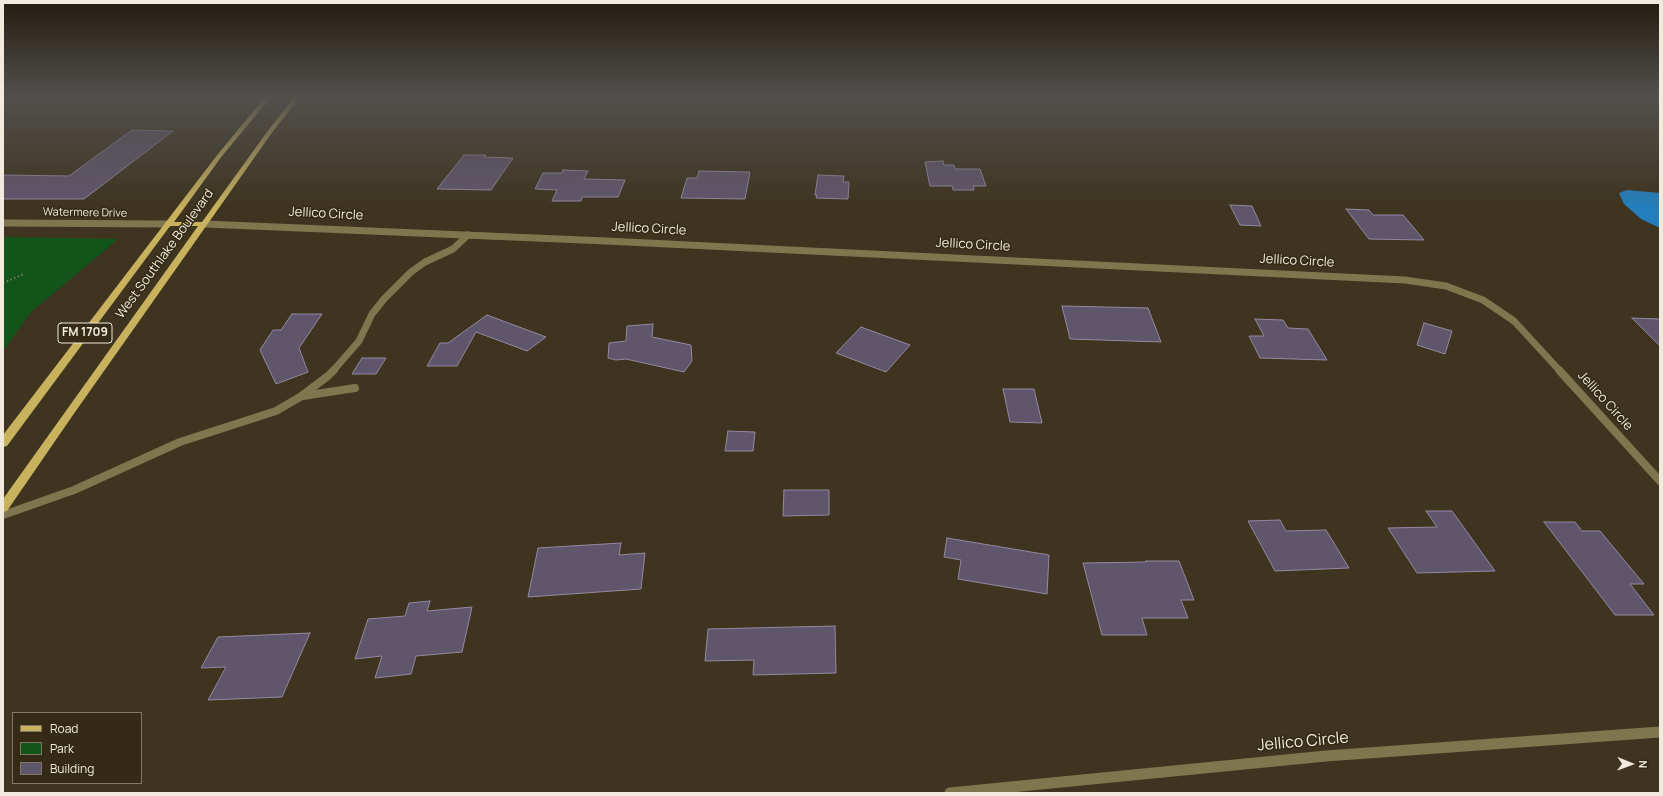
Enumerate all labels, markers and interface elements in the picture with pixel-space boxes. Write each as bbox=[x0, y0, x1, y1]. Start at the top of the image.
street label: West Southlake Boulevard bbox=[113, 186, 217, 322]
street label: Jellico Circle bbox=[288, 204, 364, 224]
street label: Watermere Drive bbox=[43, 206, 127, 220]
street label: Jellico Circle bbox=[611, 219, 687, 239]
street label: Jellico Circle bbox=[935, 235, 1011, 255]
street label: Jellico Circle bbox=[1259, 251, 1335, 271]
road number: FM 1709 bbox=[58, 323, 112, 343]
street label: Jellico Circle bbox=[1574, 368, 1636, 434]
legend bbox=[12, 712, 142, 784]
text: Road bbox=[50, 720, 78, 737]
street label: Jellico Circle bbox=[1256, 728, 1350, 756]
text: Park bbox=[50, 740, 74, 757]
north arrow bbox=[1611, 744, 1651, 784]
text: Building bbox=[50, 760, 94, 777]
text: N bbox=[1636, 760, 1651, 768]

